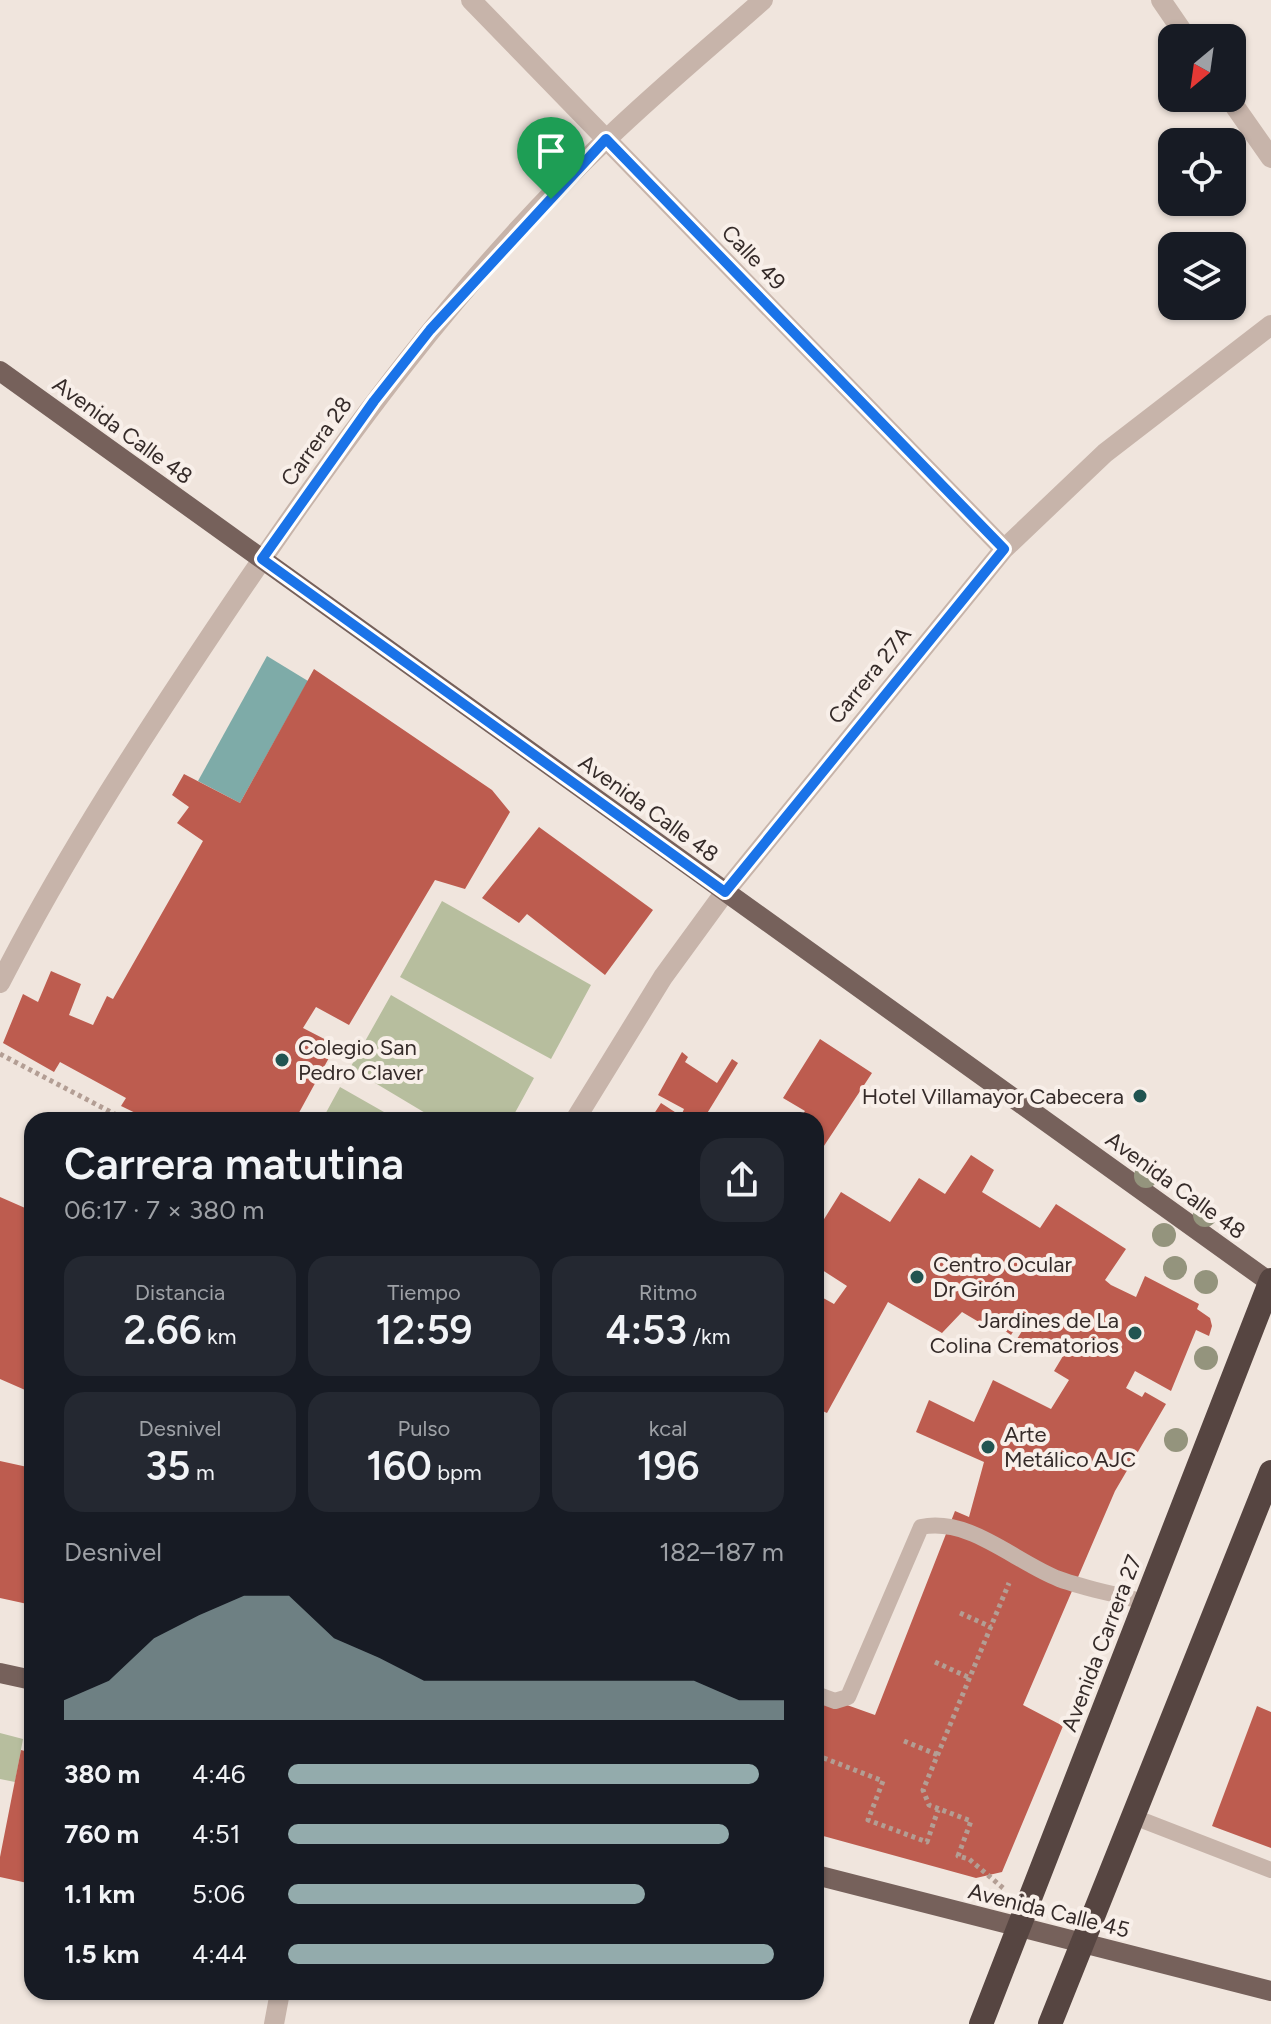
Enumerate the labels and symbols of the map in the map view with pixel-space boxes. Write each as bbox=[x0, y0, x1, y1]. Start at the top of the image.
north arrow bbox=[1158, 24, 1246, 112]
pin bbox=[517, 117, 585, 199]
street label: Calle 49 bbox=[716, 219, 791, 296]
street label: Avenida Calle 48 bbox=[48, 371, 198, 490]
street label: Carrera 28 bbox=[275, 391, 358, 491]
street label: Carrera 27A bbox=[822, 621, 917, 729]
street label: Avenida Calle 48 bbox=[574, 749, 724, 868]
place label: Colegio San Pedro Claver bbox=[298, 1034, 424, 1086]
marker: Colegio San Pedro Claver bbox=[273, 1051, 291, 1069]
place label: Hotel Villamayor Cabecera bbox=[862, 1083, 1124, 1110]
marker: Hotel Villamayor Cabecera bbox=[1131, 1087, 1149, 1105]
street label: Avenida Calle 48 bbox=[1101, 1126, 1251, 1245]
place label: Centro Ocular Dr Girón bbox=[933, 1251, 1072, 1303]
marker: Centro Ocular Dr Girón bbox=[908, 1268, 926, 1286]
place label: Jardines de La Colina Crematorios bbox=[930, 1307, 1119, 1359]
marker: Jardines de La Colina Crematorios bbox=[1126, 1324, 1144, 1342]
place label: Arte Metálico AJC bbox=[1004, 1421, 1136, 1473]
marker: Arte Metálico AJC bbox=[979, 1438, 997, 1456]
street label: Avenida Carrera 27 bbox=[1055, 1551, 1148, 1735]
street label: Avenida Calle 45 bbox=[965, 1877, 1132, 1944]

